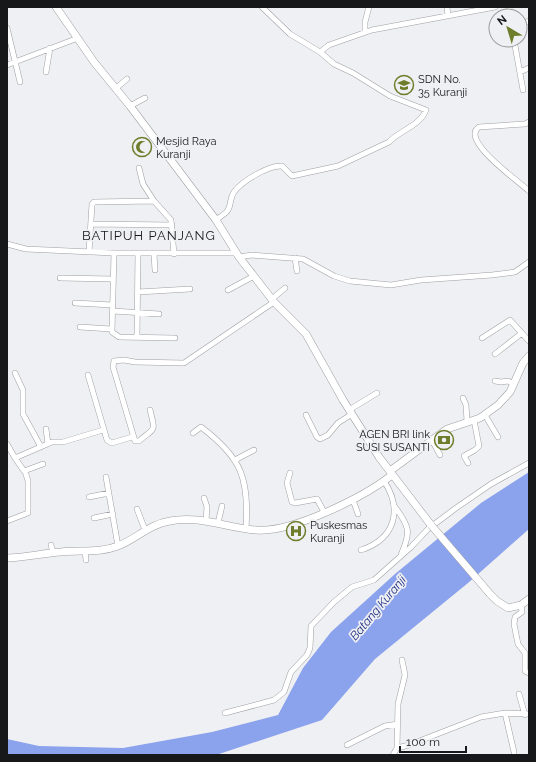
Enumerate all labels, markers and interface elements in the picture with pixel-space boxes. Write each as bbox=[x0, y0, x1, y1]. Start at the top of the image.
north arrow bbox=[488, 8, 528, 48]
text: N bbox=[495, 13, 509, 28]
place label: SDN No. 35 Kuranji bbox=[418, 73, 467, 99]
school or university icon: SDN No. 35 Kuranji bbox=[393, 74, 415, 96]
place label: Mesjid Raya Kuranji bbox=[156, 135, 217, 161]
mosque icon: Mesjid Raya Kuranji bbox=[131, 136, 153, 158]
district label: BATIPUH PANJANG bbox=[82, 228, 216, 243]
place label: AGEN BRI link SUSI SUSANTI bbox=[356, 428, 430, 454]
bank icon: AGEN BRI link SUSI SUSANTI bbox=[433, 429, 455, 451]
place label: Puskesmas Kuranji bbox=[310, 519, 367, 545]
hospital icon: Puskesmas Kuranji bbox=[285, 520, 307, 542]
water label: Batang Kuranji bbox=[347, 573, 409, 643]
scale bar bbox=[400, 728, 466, 754]
text: 100 m bbox=[406, 735, 440, 749]

